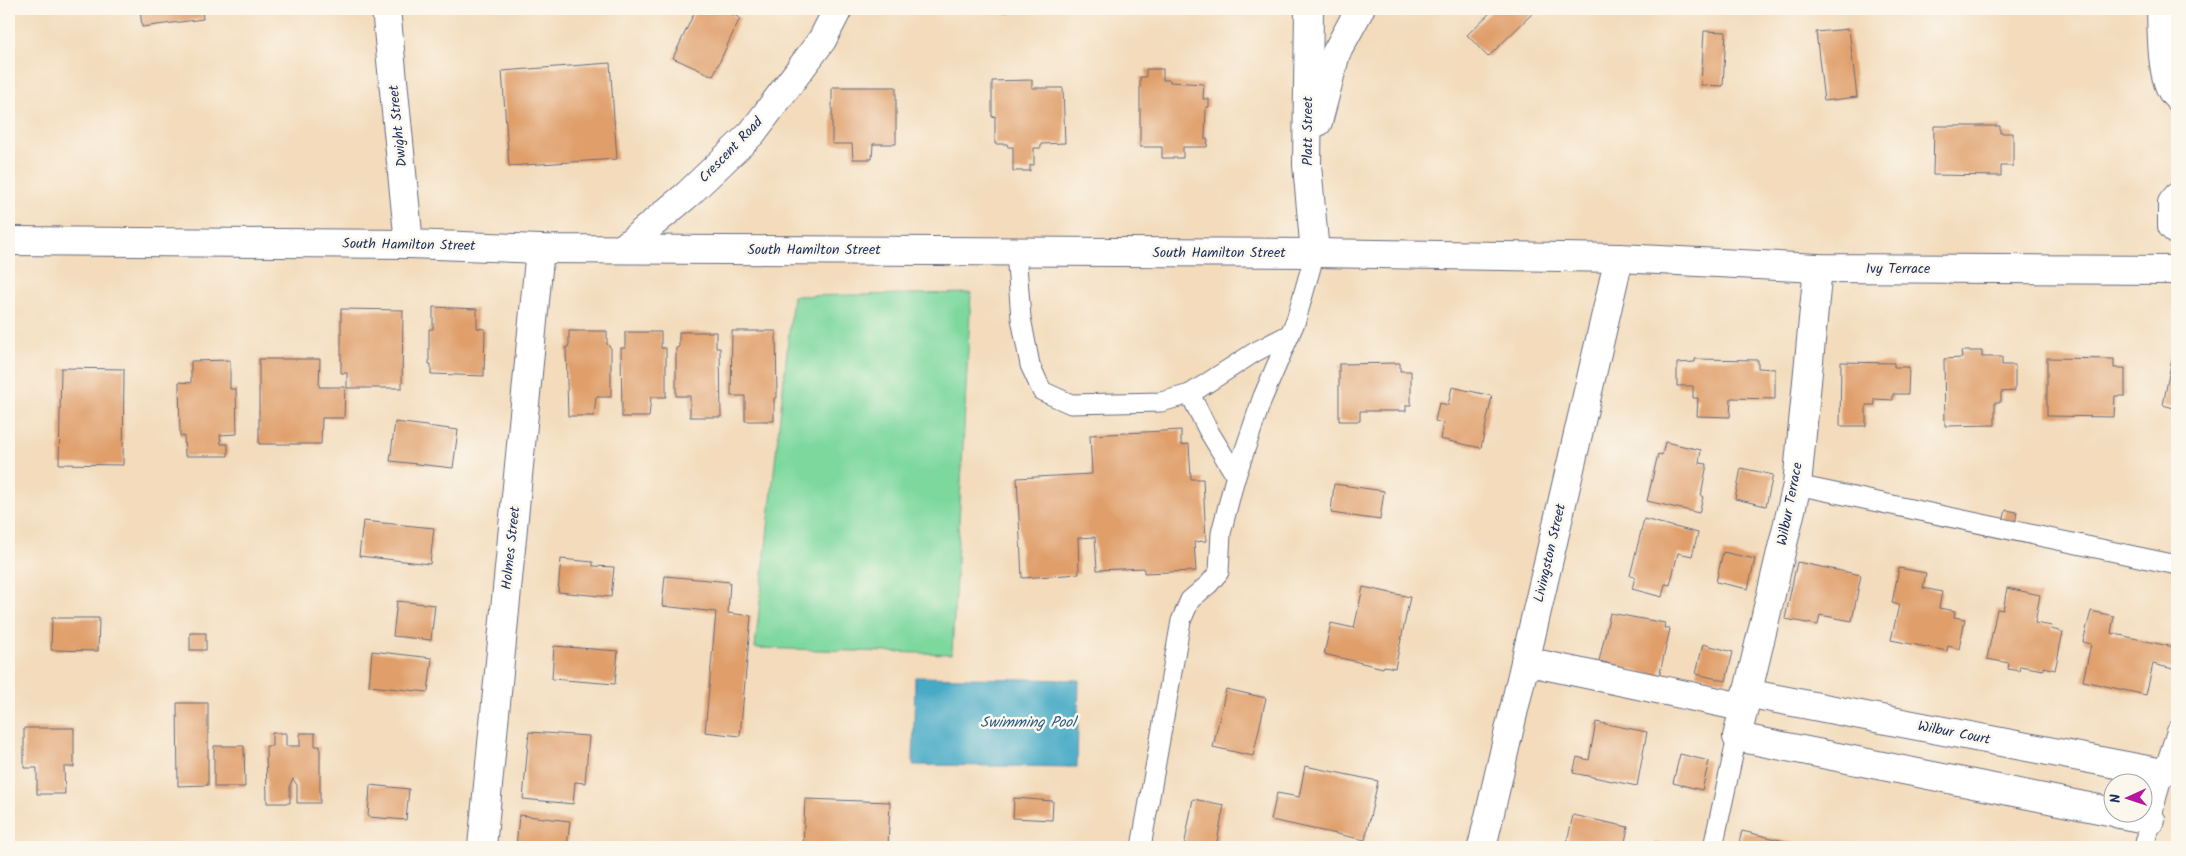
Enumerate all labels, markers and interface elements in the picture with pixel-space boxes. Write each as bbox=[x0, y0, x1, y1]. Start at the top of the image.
street label: Dwight Street bbox=[383, 83, 413, 168]
street label: Platt Street bbox=[1297, 96, 1319, 166]
street label: Crescent Road bbox=[694, 111, 769, 188]
street label: South Hamilton Street bbox=[342, 233, 476, 257]
street label: South Hamilton Street bbox=[747, 239, 881, 261]
street label: South Hamilton Street bbox=[1152, 242, 1286, 264]
street label: Ivy Terrace bbox=[1866, 258, 1931, 280]
street label: Wilbur Terrace bbox=[1771, 460, 1809, 547]
street label: Livingston Street bbox=[1528, 501, 1572, 605]
street label: Holmes Street bbox=[496, 505, 526, 591]
water label: Swimming Pool bbox=[980, 711, 1079, 735]
street label: Wilbur Court bbox=[1916, 715, 1993, 751]
north arrow bbox=[2104, 774, 2154, 824]
text: N bbox=[2105, 793, 2127, 804]

